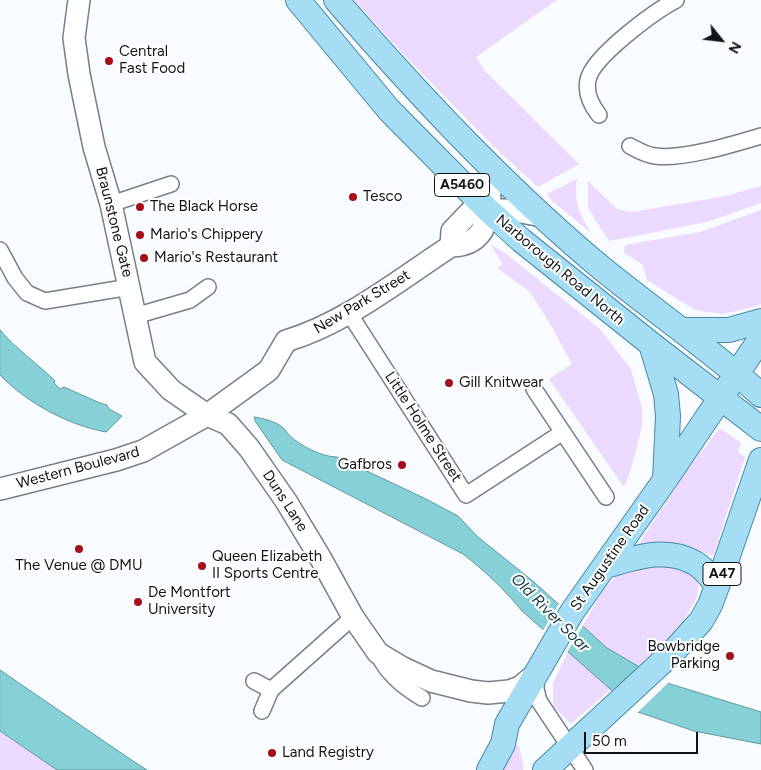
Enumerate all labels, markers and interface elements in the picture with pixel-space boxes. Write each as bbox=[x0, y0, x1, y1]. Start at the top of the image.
north arrow bbox=[696, 15, 746, 65]
text: N bbox=[725, 39, 745, 56]
place label: Central Fast Food bbox=[119, 43, 185, 78]
marker: Central Fast Food bbox=[103, 55, 115, 67]
street label: Braunstone Gate bbox=[92, 165, 136, 279]
road number: A5460 bbox=[434, 174, 490, 196]
place label: Tesco bbox=[363, 188, 402, 206]
marker: Tesco bbox=[347, 191, 359, 203]
place label: The Black Horse bbox=[150, 198, 258, 216]
marker: The Black Horse bbox=[134, 201, 146, 213]
street label: Narborough Road North bbox=[492, 211, 628, 329]
place label: Mario's Chippery bbox=[150, 226, 263, 244]
marker: Mario's Chippery bbox=[134, 229, 146, 241]
place label: Mario's Restaurant bbox=[154, 249, 278, 267]
marker: Mario's Restaurant bbox=[138, 252, 150, 264]
street label: New Park Street bbox=[311, 266, 413, 338]
street label: Little Holme Street bbox=[381, 369, 465, 485]
place label: Gill Knitwear bbox=[459, 374, 543, 392]
marker: Gill Knitwear bbox=[443, 377, 455, 389]
street label: Western Boulevard bbox=[15, 443, 141, 493]
place label: Gafbros bbox=[338, 456, 392, 474]
marker: Gafbros bbox=[396, 459, 408, 471]
street label: Duns Lane bbox=[258, 467, 312, 535]
street label: St Augustine Road bbox=[567, 502, 653, 614]
marker: The Venue @ DMU bbox=[73, 543, 85, 555]
place label: Queen Elizabeth II Sports Centre bbox=[212, 548, 322, 583]
place label: The Venue @ DMU bbox=[15, 557, 143, 575]
marker: Queen Elizabeth II Sports Centre bbox=[196, 560, 208, 572]
road number: A47 bbox=[703, 562, 741, 586]
water label: Old River Soar bbox=[507, 570, 593, 656]
place label: De Montfort University bbox=[148, 584, 231, 619]
marker: De Montfort University bbox=[132, 596, 144, 608]
place label: Bowbridge Parking bbox=[647, 638, 720, 673]
marker: Bowbridge Parking bbox=[724, 650, 736, 662]
scale bar bbox=[586, 722, 700, 754]
text: 50 m bbox=[592, 732, 627, 750]
place label: Land Registry bbox=[282, 744, 374, 762]
marker: Land Registry bbox=[266, 747, 278, 759]

